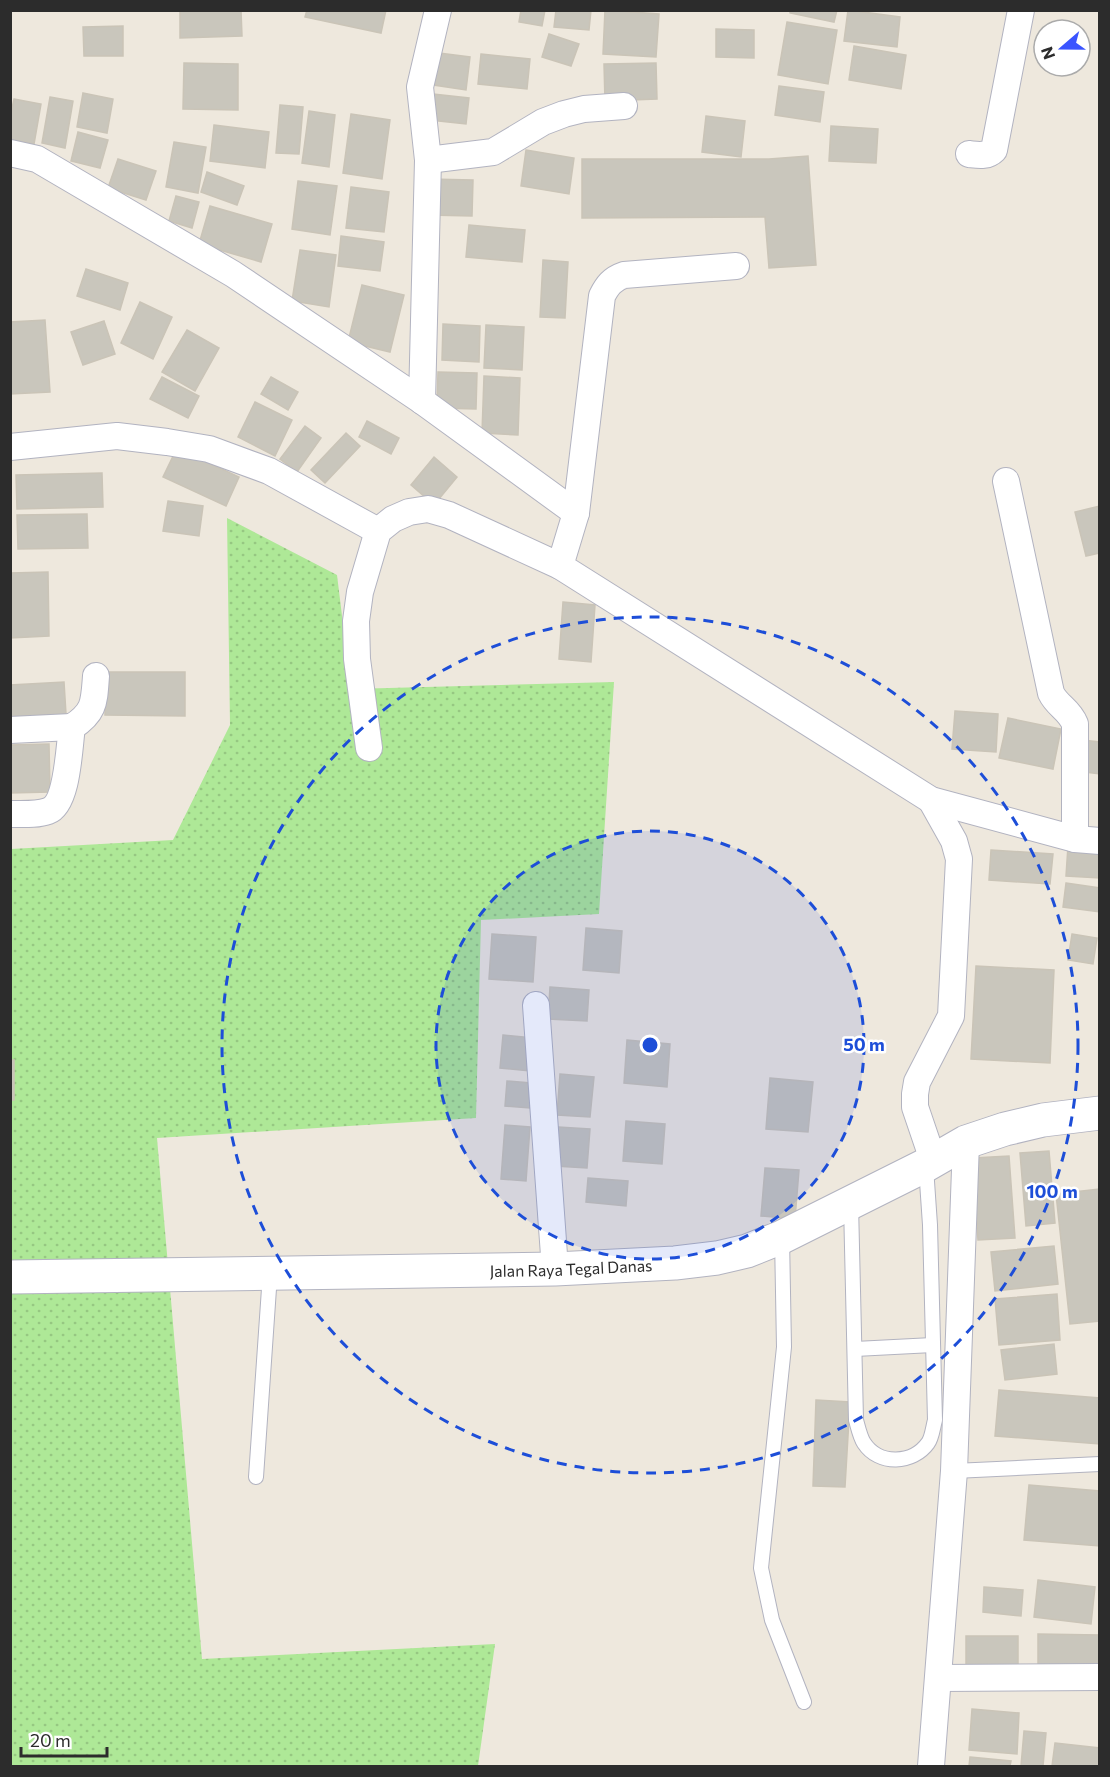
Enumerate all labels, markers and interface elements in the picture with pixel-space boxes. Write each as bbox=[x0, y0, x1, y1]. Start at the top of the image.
north arrow bbox=[1032, 18, 1092, 78]
text: N bbox=[1036, 44, 1058, 62]
text: 50 m bbox=[843, 1033, 885, 1055]
centre of rings bbox=[640, 1035, 660, 1055]
text: 100 m bbox=[1026, 1180, 1078, 1202]
street label: Jalan Raya Tegal Danas bbox=[489, 1255, 653, 1279]
scale bar bbox=[21, 1720, 106, 1758]
text: 20 m bbox=[30, 1729, 71, 1751]

